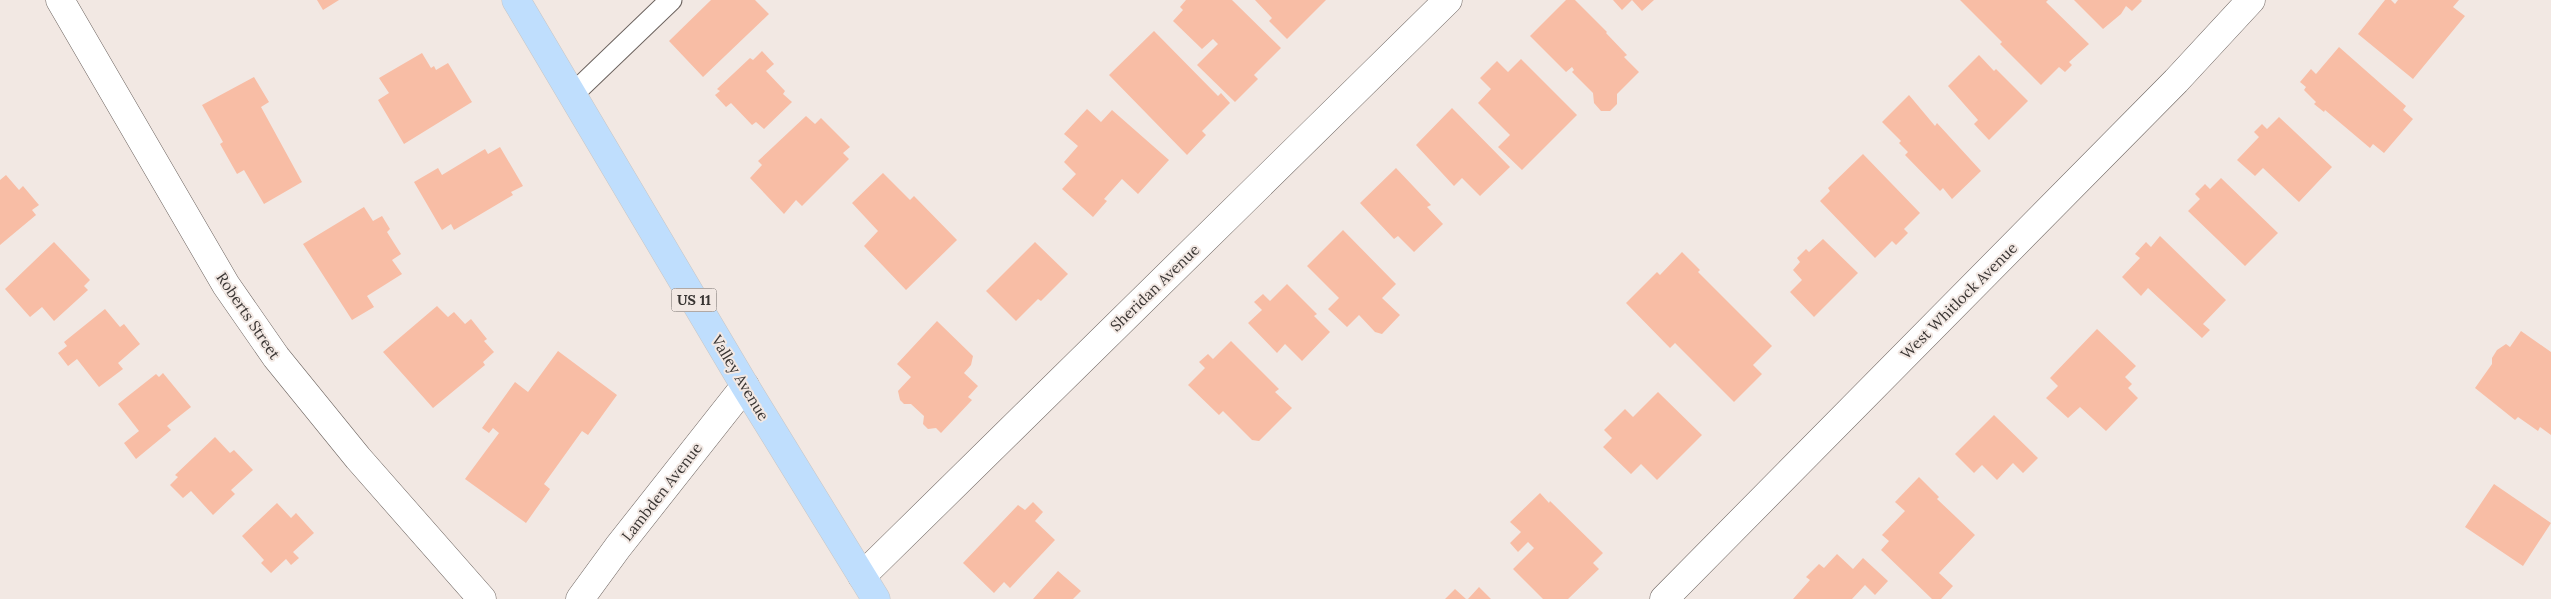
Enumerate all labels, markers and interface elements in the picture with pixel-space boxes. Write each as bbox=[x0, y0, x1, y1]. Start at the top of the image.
street label: West Whitlock Avenue bbox=[1896, 238, 2021, 363]
street label: Sheridan Avenue bbox=[1106, 240, 1203, 335]
street label: Roberts Street bbox=[212, 269, 285, 363]
road number: US 11 bbox=[672, 288, 716, 312]
street label: Valley Avenue bbox=[707, 331, 773, 424]
street label: Lambden Avenue bbox=[617, 439, 706, 545]

